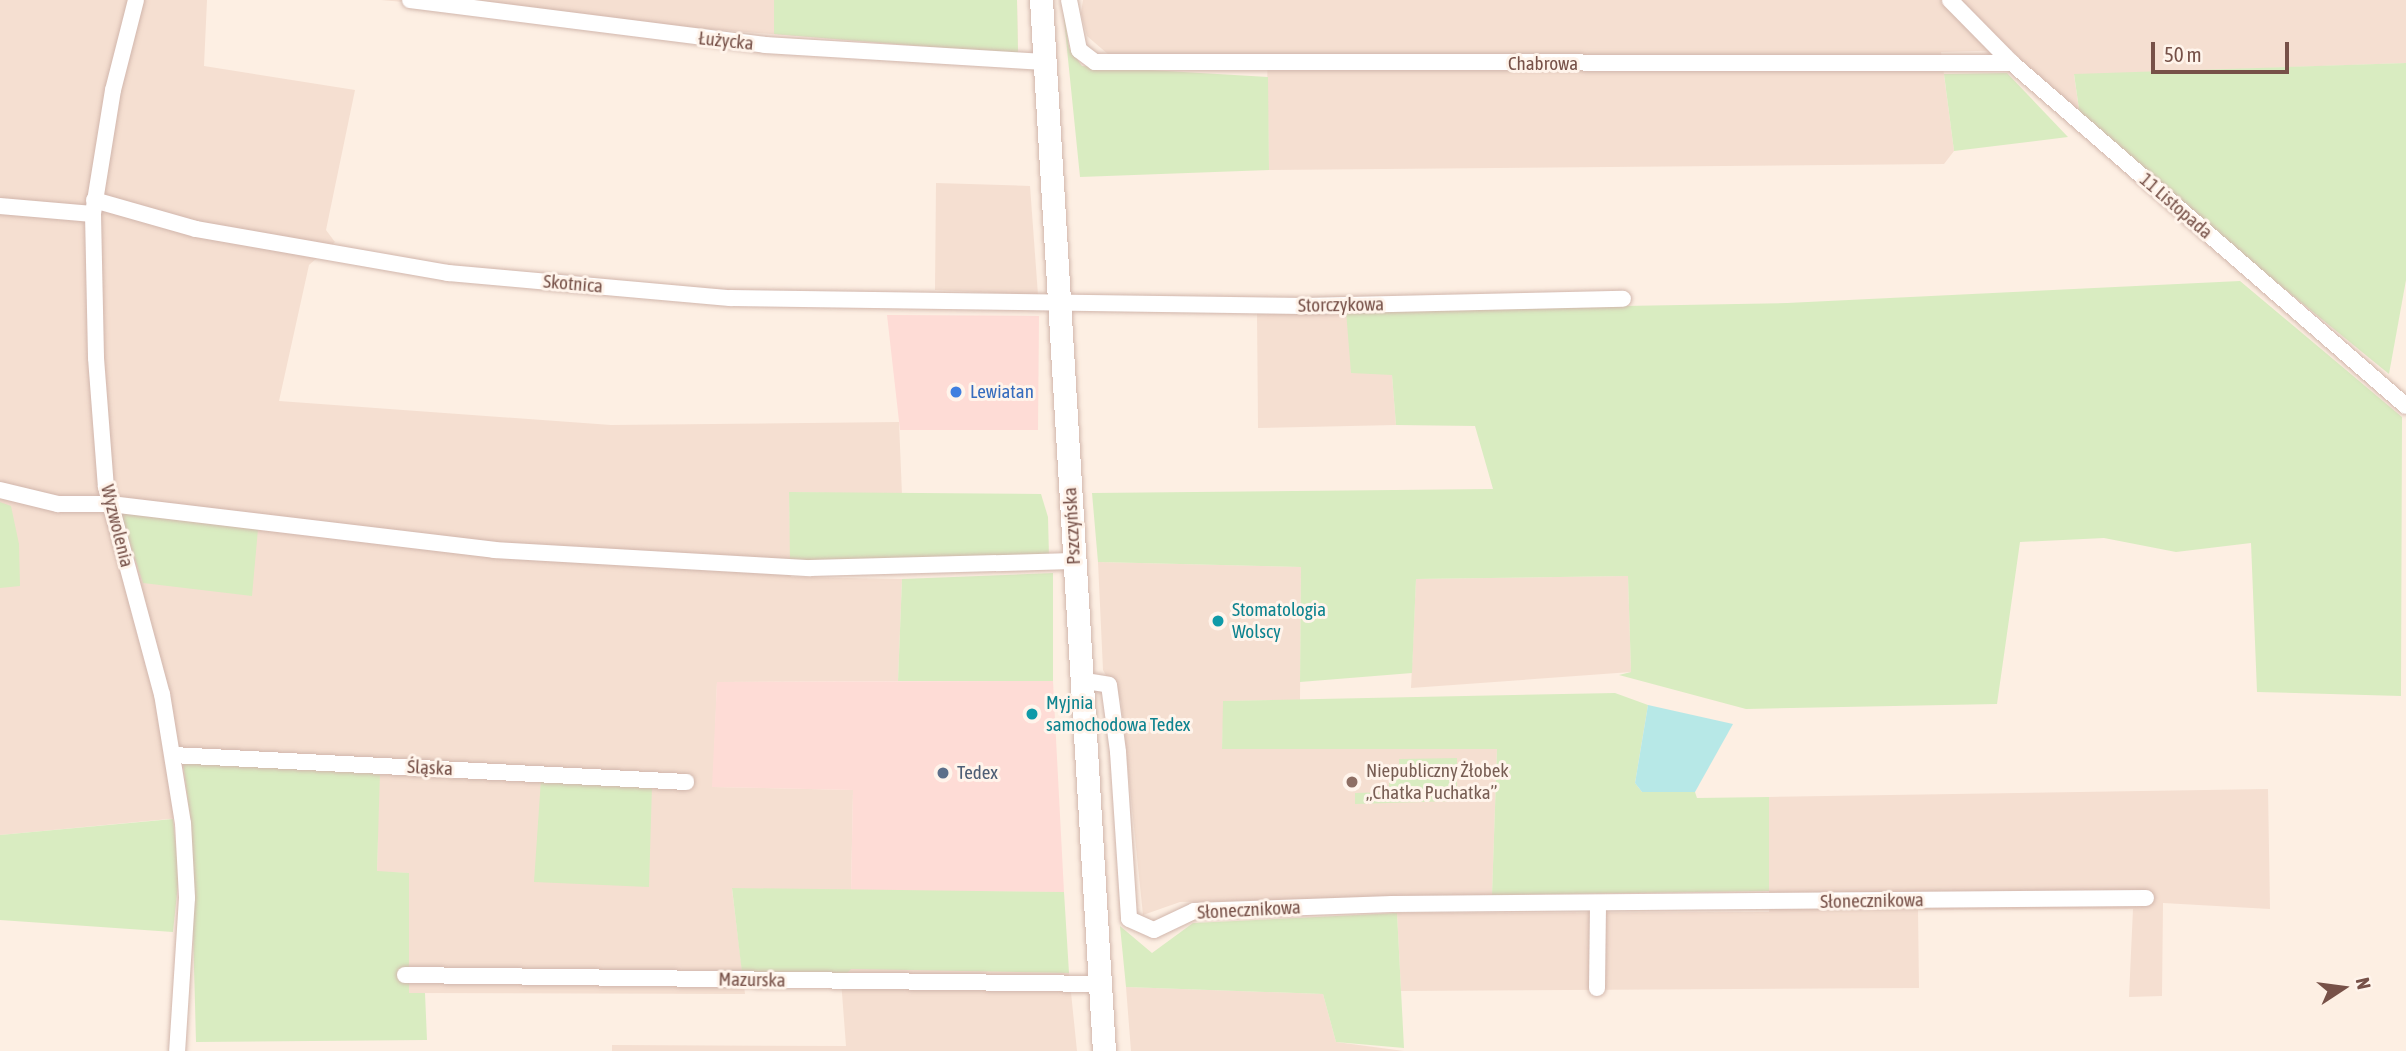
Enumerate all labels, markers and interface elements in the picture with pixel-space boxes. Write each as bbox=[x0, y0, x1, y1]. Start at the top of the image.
street label: Łużycka bbox=[697, 27, 755, 55]
scale bar bbox=[2154, 28, 2292, 72]
text: 50 m bbox=[2164, 42, 2202, 66]
street label: Chabrowa bbox=[1508, 53, 1578, 75]
street label: 11 Listopada bbox=[2135, 168, 2217, 244]
street label: Skotnica bbox=[542, 270, 604, 298]
street label: Storczykowa bbox=[1298, 293, 1384, 317]
place label: Lewiatan bbox=[970, 381, 1034, 403]
marker: Lewiatan bbox=[948, 384, 964, 400]
street label: Wyzwolenia bbox=[96, 482, 138, 570]
street label: Pszczyńska bbox=[1059, 487, 1085, 565]
place label: Stomatologia Wolscy bbox=[1232, 599, 1326, 643]
marker: Stomatologia Wolscy bbox=[1210, 613, 1226, 629]
place label: Myjnia samochodowa Tedex bbox=[1046, 692, 1191, 736]
marker: Myjnia samochodowa Tedex bbox=[1024, 706, 1040, 722]
street label: Śląska bbox=[407, 755, 453, 781]
place label: Niepubliczny Żłobek „Chatka Puchatka” bbox=[1366, 760, 1509, 804]
place label: Tedex bbox=[957, 762, 998, 784]
marker: Tedex bbox=[935, 765, 951, 781]
marker: Niepubliczny Żłobek „Chatka Puchatka” bbox=[1344, 774, 1360, 790]
street label: Słonecznikowa bbox=[1820, 889, 1924, 913]
street label: Słonecznikowa bbox=[1197, 896, 1301, 924]
north arrow bbox=[2308, 953, 2378, 1023]
street label: Mazurska bbox=[718, 968, 786, 992]
text: N bbox=[2351, 975, 2375, 991]

